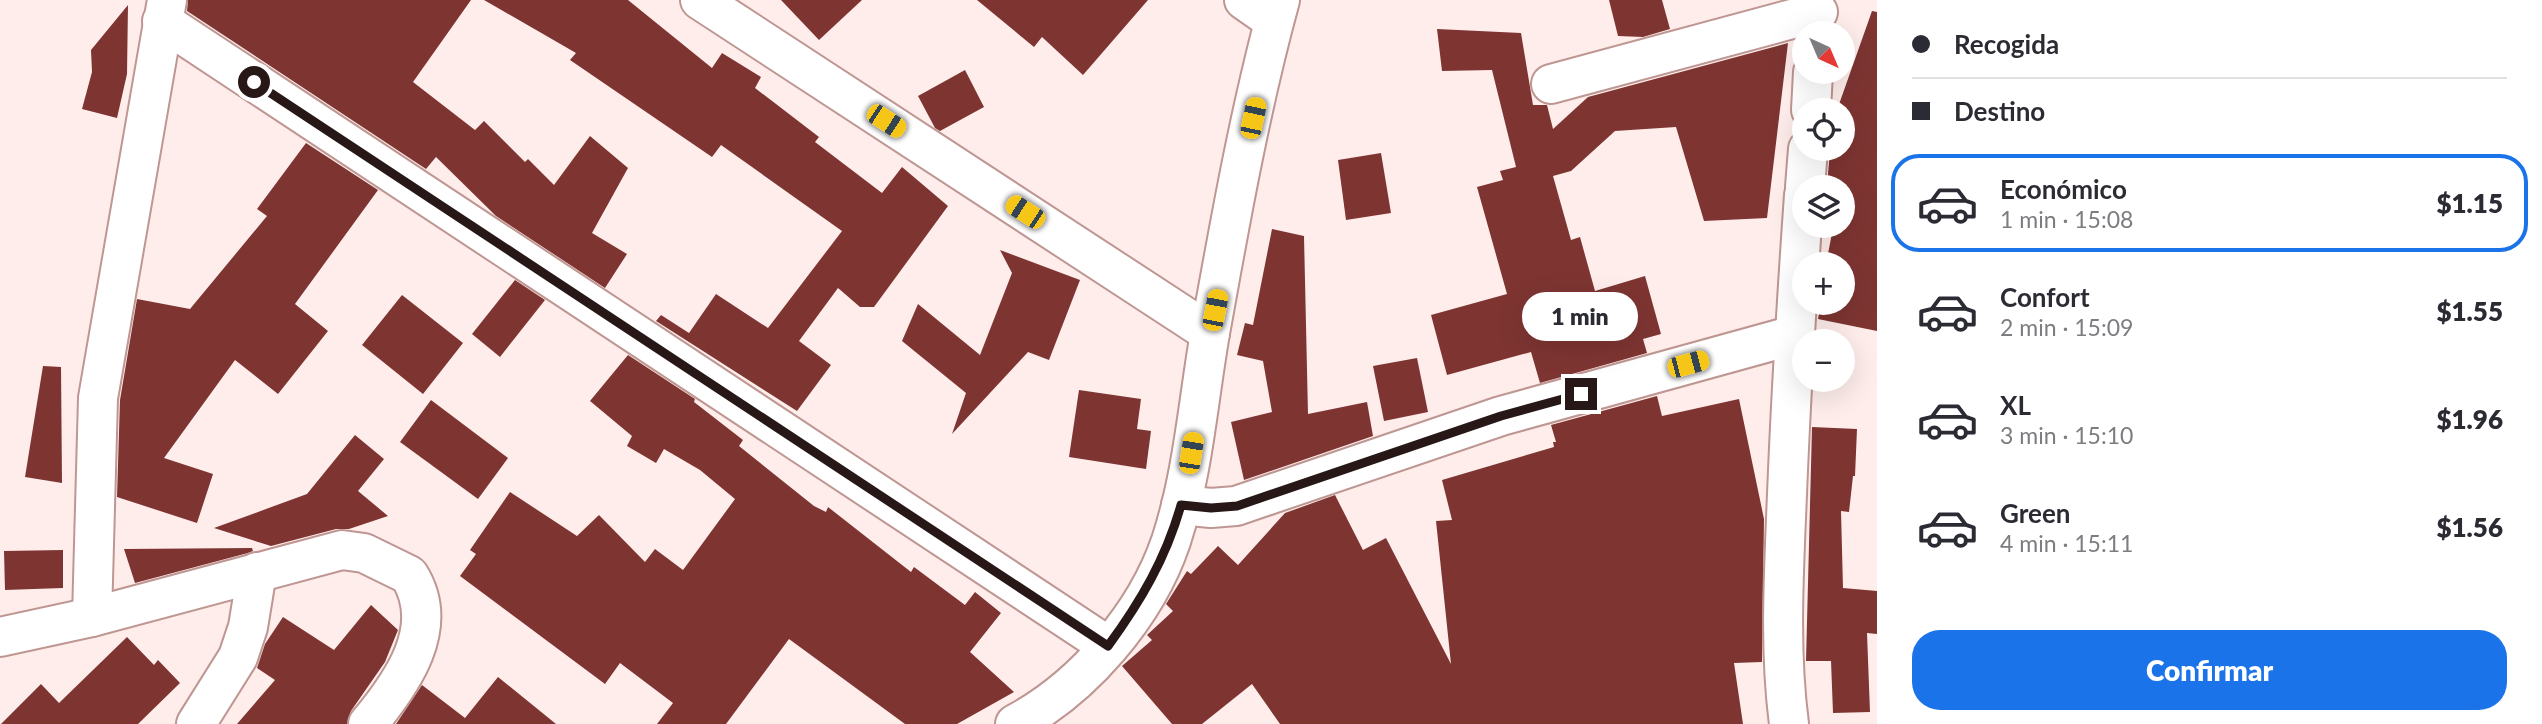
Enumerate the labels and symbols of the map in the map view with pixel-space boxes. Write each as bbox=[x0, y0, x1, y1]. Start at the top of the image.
north arrow bbox=[1792, 21, 1855, 84]
route start bbox=[238, 66, 270, 98]
car bbox=[1239, 95, 1268, 141]
car bbox=[863, 101, 910, 141]
car bbox=[1002, 192, 1049, 232]
car bbox=[1201, 287, 1230, 333]
callout: 1 min bbox=[1523, 292, 1639, 342]
car bbox=[1665, 348, 1712, 380]
route end bbox=[1565, 378, 1597, 410]
car bbox=[1178, 431, 1205, 475]

